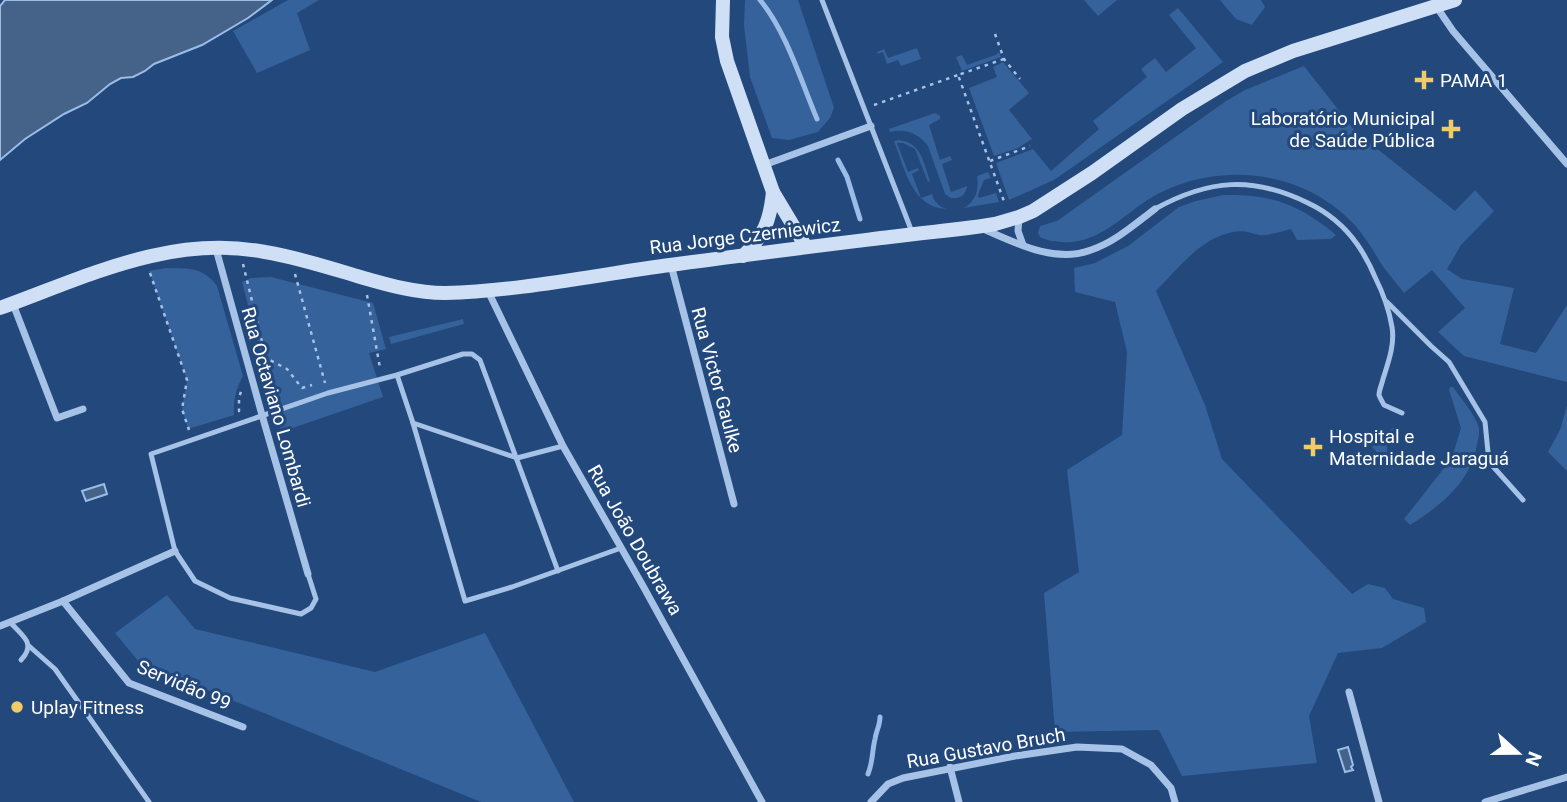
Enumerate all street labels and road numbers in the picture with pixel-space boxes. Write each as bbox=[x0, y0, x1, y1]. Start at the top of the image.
street label: Rua Jorge Czerniewicz bbox=[648, 213, 842, 259]
street label: Rua Octaviano Lombardi bbox=[236, 304, 316, 510]
street label: Rua Victor Gaulke bbox=[687, 305, 747, 455]
street label: Rua João Doubrawa bbox=[583, 461, 687, 619]
street label: Servidão 99 bbox=[134, 655, 234, 715]
street label: Rua Gustavo Bruch bbox=[905, 723, 1067, 773]

